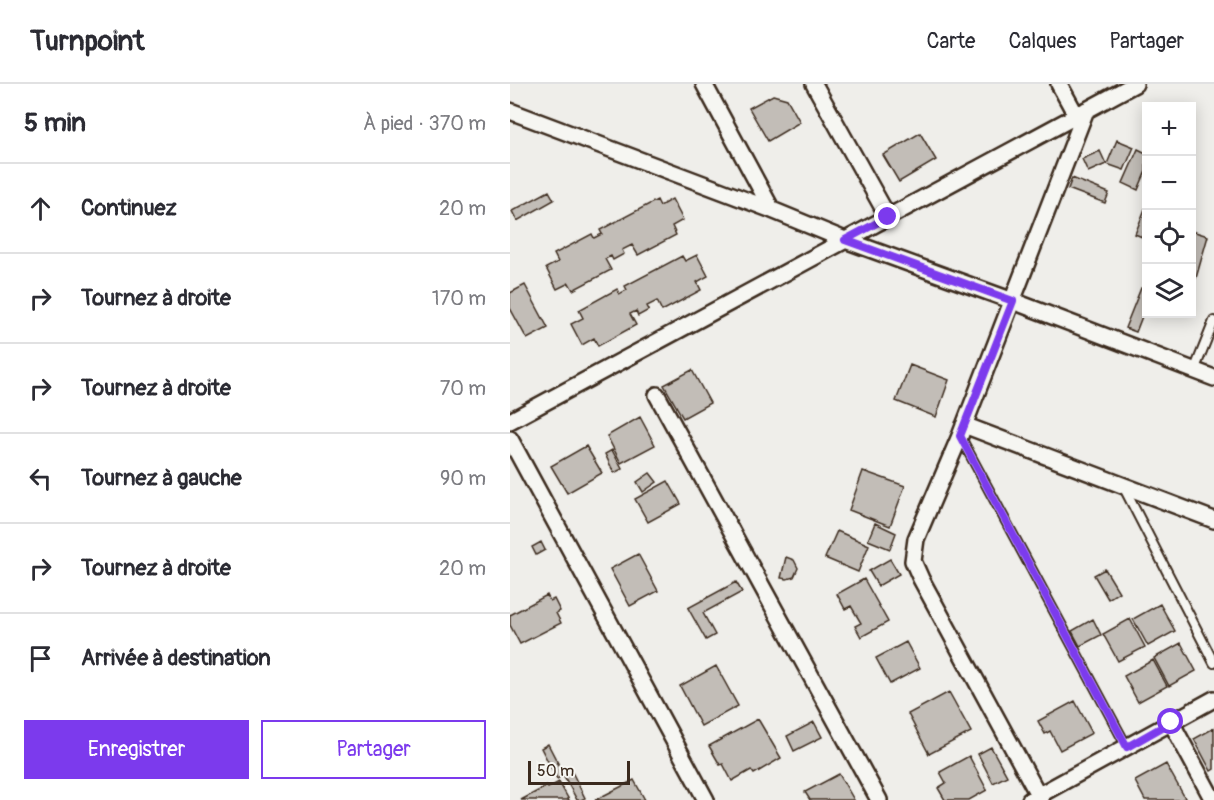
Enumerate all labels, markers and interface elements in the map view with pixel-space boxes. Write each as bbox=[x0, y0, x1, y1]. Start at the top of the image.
text: Turnpoint bbox=[30, 24, 144, 59]
text: Carte bbox=[926, 28, 975, 55]
text: Calques bbox=[1008, 28, 1076, 55]
text: Partager bbox=[1109, 28, 1184, 55]
map controls bbox=[1142, 102, 1196, 318]
button: + bbox=[1142, 102, 1196, 156]
text: 5 min bbox=[24, 107, 86, 139]
text: À pied · 370 m bbox=[363, 111, 486, 136]
button: − bbox=[1142, 156, 1196, 210]
icon: ahead bbox=[24, 192, 57, 225]
text: Continuez bbox=[81, 194, 177, 222]
text: 20 m bbox=[439, 196, 486, 221]
route end bbox=[874, 203, 900, 229]
button: locate bbox=[1142, 210, 1196, 264]
button: layers bbox=[1142, 264, 1196, 318]
icon: right bbox=[24, 282, 57, 315]
text: Tournez à droite bbox=[81, 284, 231, 312]
text: 170 m bbox=[432, 286, 486, 311]
icon: right bbox=[24, 372, 57, 405]
text: Tournez à droite bbox=[81, 374, 231, 402]
text: 70 m bbox=[440, 376, 486, 401]
icon: left bbox=[24, 462, 57, 495]
text: Tournez à gauche bbox=[81, 464, 242, 492]
text: 90 m bbox=[440, 466, 486, 491]
icon: right bbox=[24, 552, 57, 585]
text: Tournez à droite bbox=[81, 554, 231, 582]
text: 20 m bbox=[439, 556, 486, 581]
icon: arrive bbox=[24, 642, 57, 675]
text: Arrivée à destination bbox=[81, 644, 271, 672]
route start bbox=[1157, 708, 1183, 734]
button: Enregistrer bbox=[24, 720, 249, 779]
button: Partager bbox=[261, 720, 486, 779]
scale bar bbox=[528, 758, 630, 786]
text: 50 m bbox=[537, 761, 574, 781]

